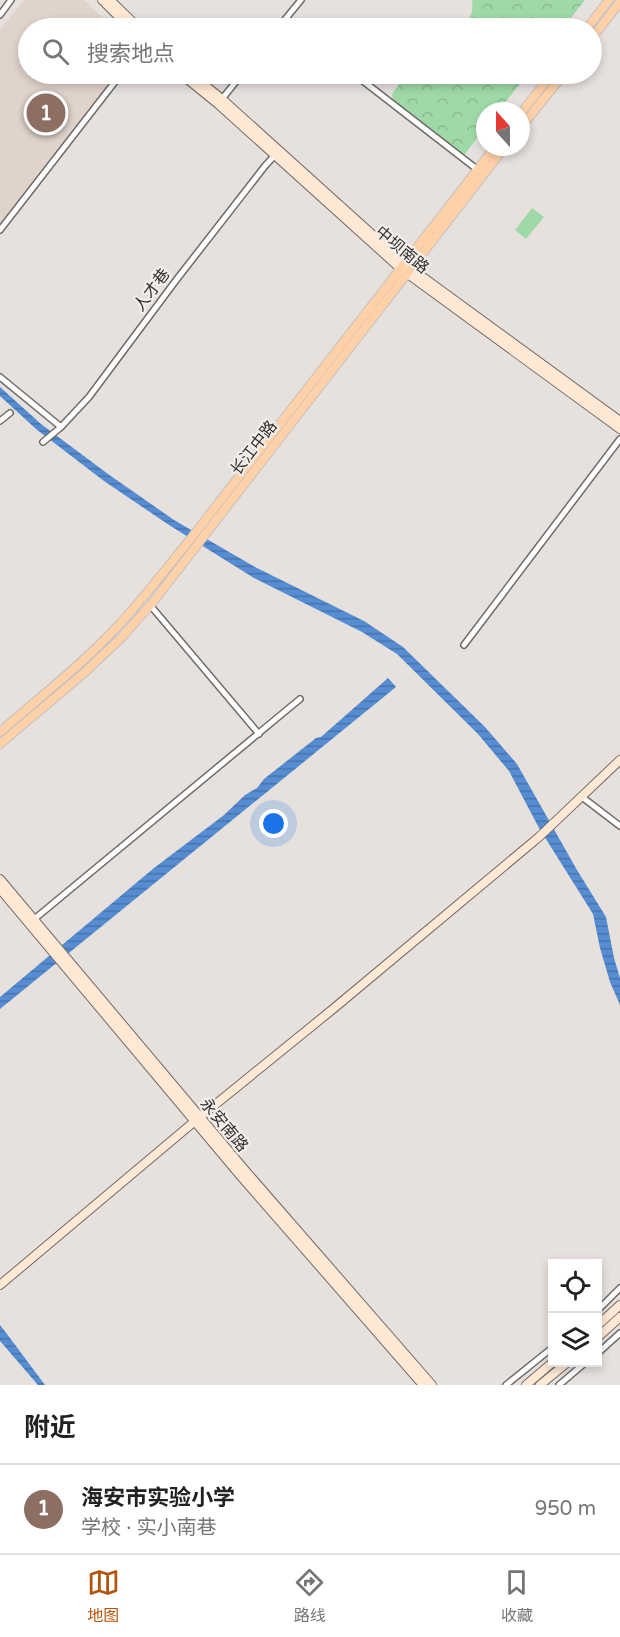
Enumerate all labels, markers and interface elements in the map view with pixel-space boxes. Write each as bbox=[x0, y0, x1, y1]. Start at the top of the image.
search box bbox=[18, 18, 602, 84]
icon: search bbox=[39, 35, 72, 68]
text: 搜索地点 bbox=[87, 41, 175, 67]
pin: 1 bbox=[26, 90, 66, 136]
north arrow bbox=[476, 102, 530, 156]
street label: 中坝南路 bbox=[371, 222, 433, 278]
street label: 人才巷 bbox=[130, 265, 174, 315]
street label: 长江中路 bbox=[226, 417, 282, 479]
your location bbox=[259, 809, 288, 838]
street label: 永安南路 bbox=[196, 1094, 252, 1156]
map controls bbox=[548, 1259, 602, 1367]
button: locate bbox=[548, 1259, 602, 1313]
button: layers bbox=[548, 1313, 602, 1367]
text: 附近 bbox=[24, 1412, 76, 1443]
text: 海安市实验小学 bbox=[81, 1485, 235, 1511]
text: 1 bbox=[37, 1497, 50, 1521]
text: 950 m bbox=[535, 1497, 596, 1521]
text: 学校 · 实小南巷 bbox=[81, 1516, 217, 1540]
tab: 地图 bbox=[87, 1566, 120, 1626]
tab: 路线 bbox=[293, 1566, 326, 1626]
tab: 收藏 bbox=[500, 1566, 533, 1626]

